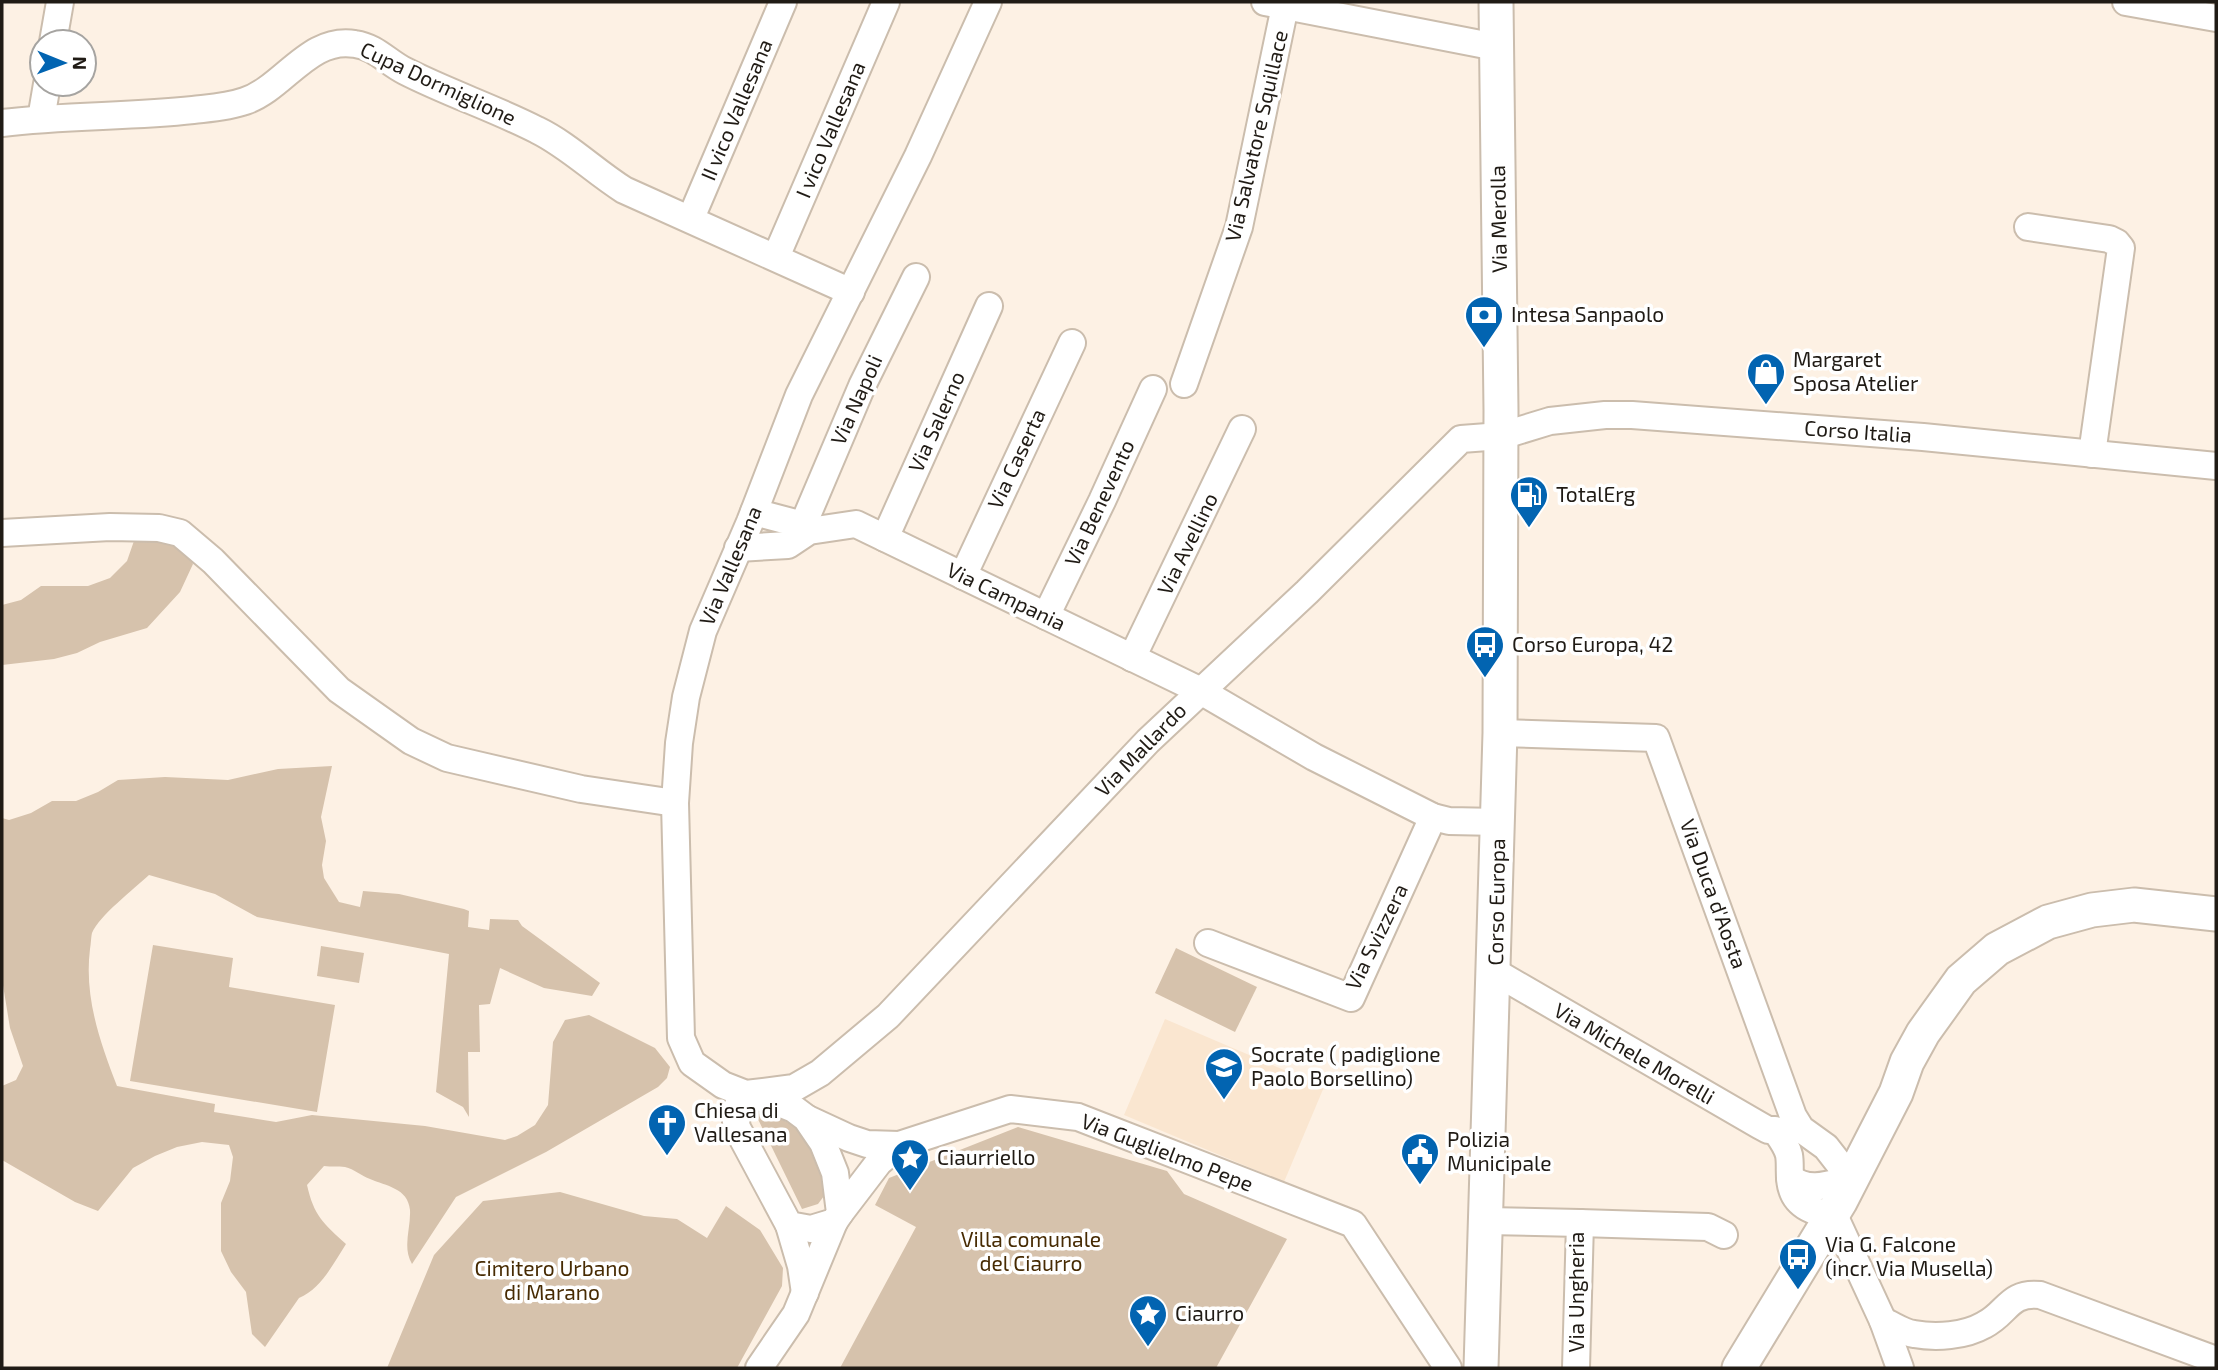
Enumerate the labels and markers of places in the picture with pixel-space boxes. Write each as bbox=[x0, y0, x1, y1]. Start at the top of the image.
bank icon: Intesa Sanpaolo bbox=[1463, 294, 1505, 349]
place label: Intesa Sanpaolo bbox=[1511, 301, 1664, 326]
place label: Margaret Sposa Atelier bbox=[1793, 346, 1919, 395]
shop icon: Margaret Sposa Atelier bbox=[1745, 351, 1787, 406]
fuel station icon: TotalErg bbox=[1508, 474, 1550, 529]
place label: TotalErg bbox=[1556, 481, 1636, 506]
bus stop icon: Corso Europa, 42 bbox=[1464, 624, 1506, 679]
place label: Corso Europa, 42 bbox=[1512, 631, 1673, 656]
place label: Socrate ( padiglione Paolo Borsellino) bbox=[1251, 1041, 1441, 1090]
school or university icon: Socrate ( padiglione Paolo Borsellino) bbox=[1203, 1046, 1245, 1101]
place label: Chiesa di Vallesana bbox=[694, 1097, 787, 1146]
church icon: Chiesa di Vallesana bbox=[646, 1102, 688, 1157]
place label: Polizia Municipale bbox=[1447, 1126, 1552, 1175]
public building icon: Polizia Municipale bbox=[1399, 1131, 1441, 1186]
place icon: Ciaurriello bbox=[889, 1137, 931, 1192]
place label: Ciaurriello bbox=[937, 1144, 1035, 1169]
place label: Via G. Falcone (incr. Via Musella) bbox=[1825, 1231, 1993, 1280]
bus stop icon: Via G. Falcone (incr. Via Musella) bbox=[1777, 1236, 1819, 1291]
place icon: Ciaurro bbox=[1127, 1293, 1169, 1348]
place label: Ciaurro bbox=[1175, 1300, 1244, 1325]

